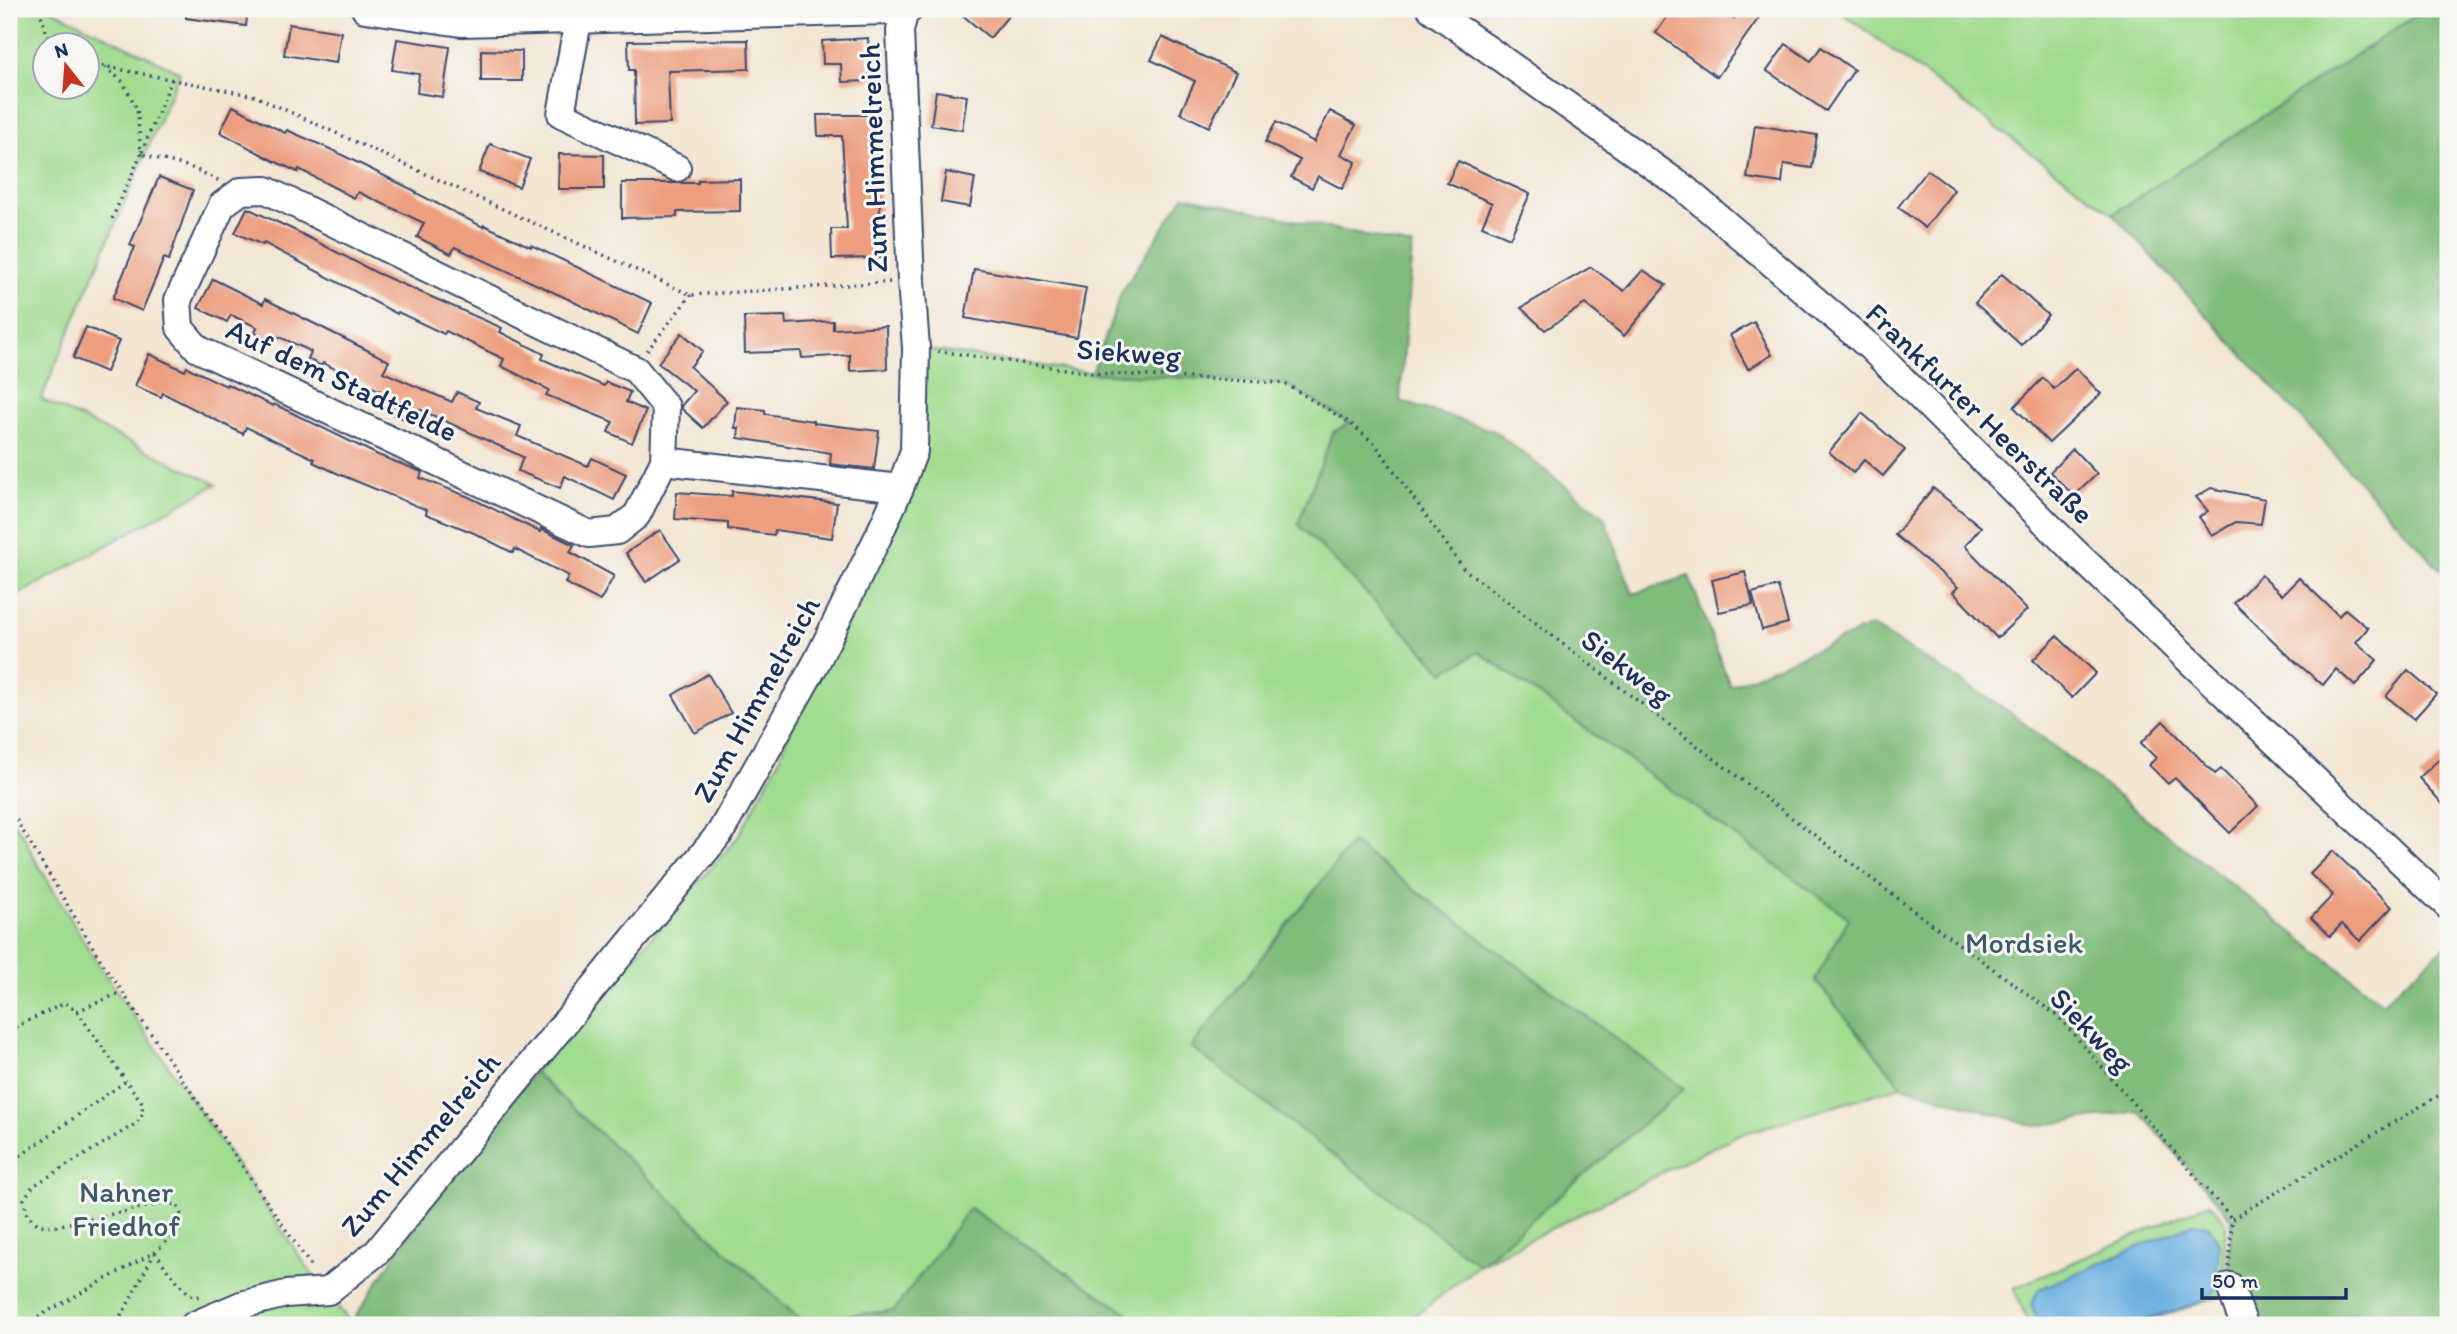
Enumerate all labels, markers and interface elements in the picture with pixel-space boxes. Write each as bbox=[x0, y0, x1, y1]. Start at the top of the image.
north arrow bbox=[32, 32, 102, 102]
text: N bbox=[52, 37, 71, 63]
street label: Zum Himmelreich bbox=[850, 42, 896, 274]
street label: Frankfurter Heerstraße bbox=[1858, 295, 2102, 531]
street label: Auf dem Stadtfelde bbox=[220, 310, 464, 450]
street label: Siekweg bbox=[1076, 330, 1183, 374]
street label: Zum Himmelreich bbox=[684, 589, 828, 809]
street label: Siekweg bbox=[1574, 621, 1680, 714]
park label: Mordsiek bbox=[1965, 924, 2084, 961]
street label: Siekweg bbox=[2042, 980, 2142, 1081]
street label: Zum Himmelreich bbox=[332, 1044, 508, 1244]
park label: Nahner Friedhof bbox=[72, 1173, 180, 1244]
scale bar bbox=[2202, 1257, 2345, 1301]
text: 50 m bbox=[2212, 1268, 2259, 1293]

